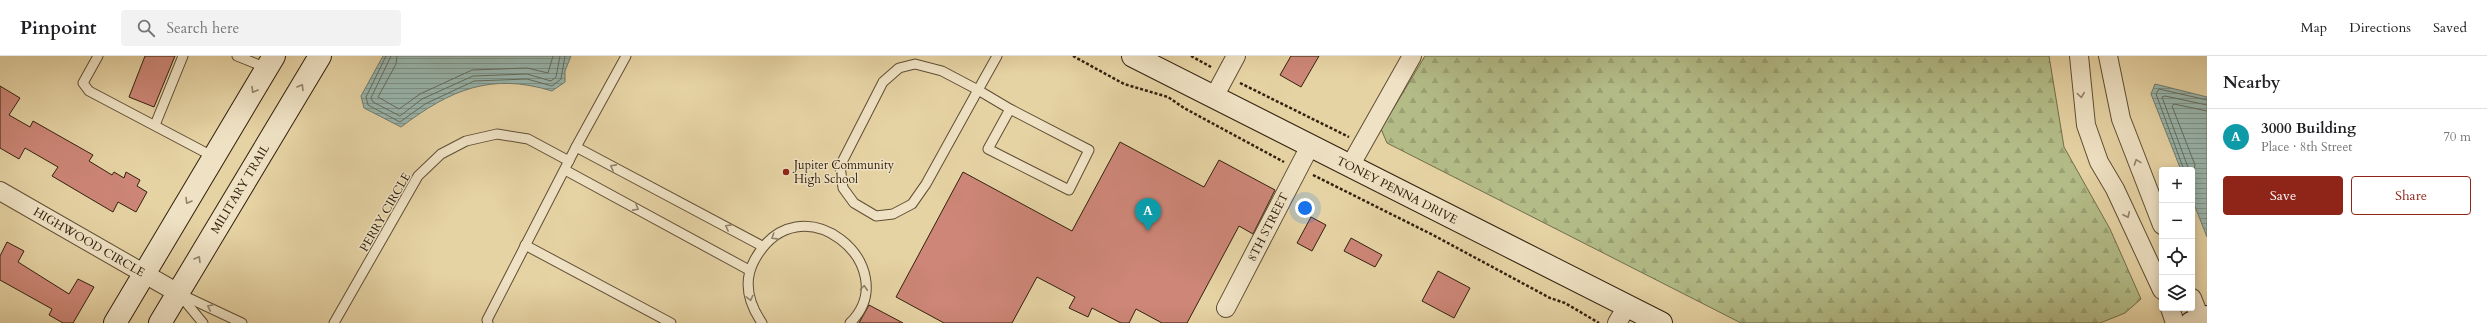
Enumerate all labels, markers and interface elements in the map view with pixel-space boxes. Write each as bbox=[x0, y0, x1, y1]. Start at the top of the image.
search box bbox=[121, 10, 401, 46]
text: Pinpoint bbox=[20, 15, 97, 41]
icon: search bbox=[135, 17, 157, 39]
text: Search here bbox=[167, 18, 239, 38]
text: Map bbox=[2301, 18, 2327, 37]
text: Directions bbox=[2349, 18, 2411, 37]
text: Saved bbox=[2433, 18, 2467, 37]
text: Nearby bbox=[2223, 71, 2280, 94]
one-way arrow bbox=[296, 84, 303, 91]
one-way arrow bbox=[251, 86, 258, 93]
one-way arrow bbox=[2077, 92, 2086, 98]
text: 3000 Building bbox=[2261, 118, 2356, 138]
text: A bbox=[2231, 128, 2241, 146]
text: 70 m bbox=[2443, 128, 2471, 146]
text: Place · 8th Street bbox=[2261, 138, 2352, 156]
street label: MILITARY TRAIL bbox=[207, 141, 273, 237]
street label: TONEY PENNA DRIVE bbox=[1334, 152, 1460, 228]
place label: Jupiter Community High School bbox=[792, 157, 895, 187]
one-way arrow bbox=[2133, 159, 2142, 166]
one-way arrow bbox=[610, 164, 617, 171]
marker: Jupiter Community High School bbox=[781, 167, 791, 177]
map controls bbox=[2159, 167, 2195, 311]
button: + bbox=[2159, 167, 2195, 203]
street label: PERRY CIRCLE bbox=[356, 170, 414, 254]
button: Save bbox=[2223, 176, 2343, 215]
button: Share bbox=[2351, 176, 2471, 215]
street label: 8TH STREET bbox=[1244, 190, 1292, 264]
one-way arrow bbox=[185, 197, 192, 204]
pin: A bbox=[1135, 198, 1161, 231]
your location bbox=[1295, 198, 1315, 218]
button: − bbox=[2159, 203, 2195, 239]
street label: HIGHWOOD CIRCLE bbox=[30, 204, 148, 280]
one-way arrow bbox=[632, 204, 639, 211]
one-way arrow bbox=[2122, 211, 2130, 219]
one-way arrow bbox=[725, 225, 732, 232]
one-way arrow bbox=[771, 232, 778, 239]
button: locate bbox=[2159, 239, 2195, 275]
one-way arrow bbox=[194, 256, 201, 263]
button: layers bbox=[2159, 275, 2195, 311]
one-way arrow bbox=[860, 285, 869, 291]
one-way arrow bbox=[745, 294, 754, 301]
one-way arrow bbox=[207, 304, 214, 312]

